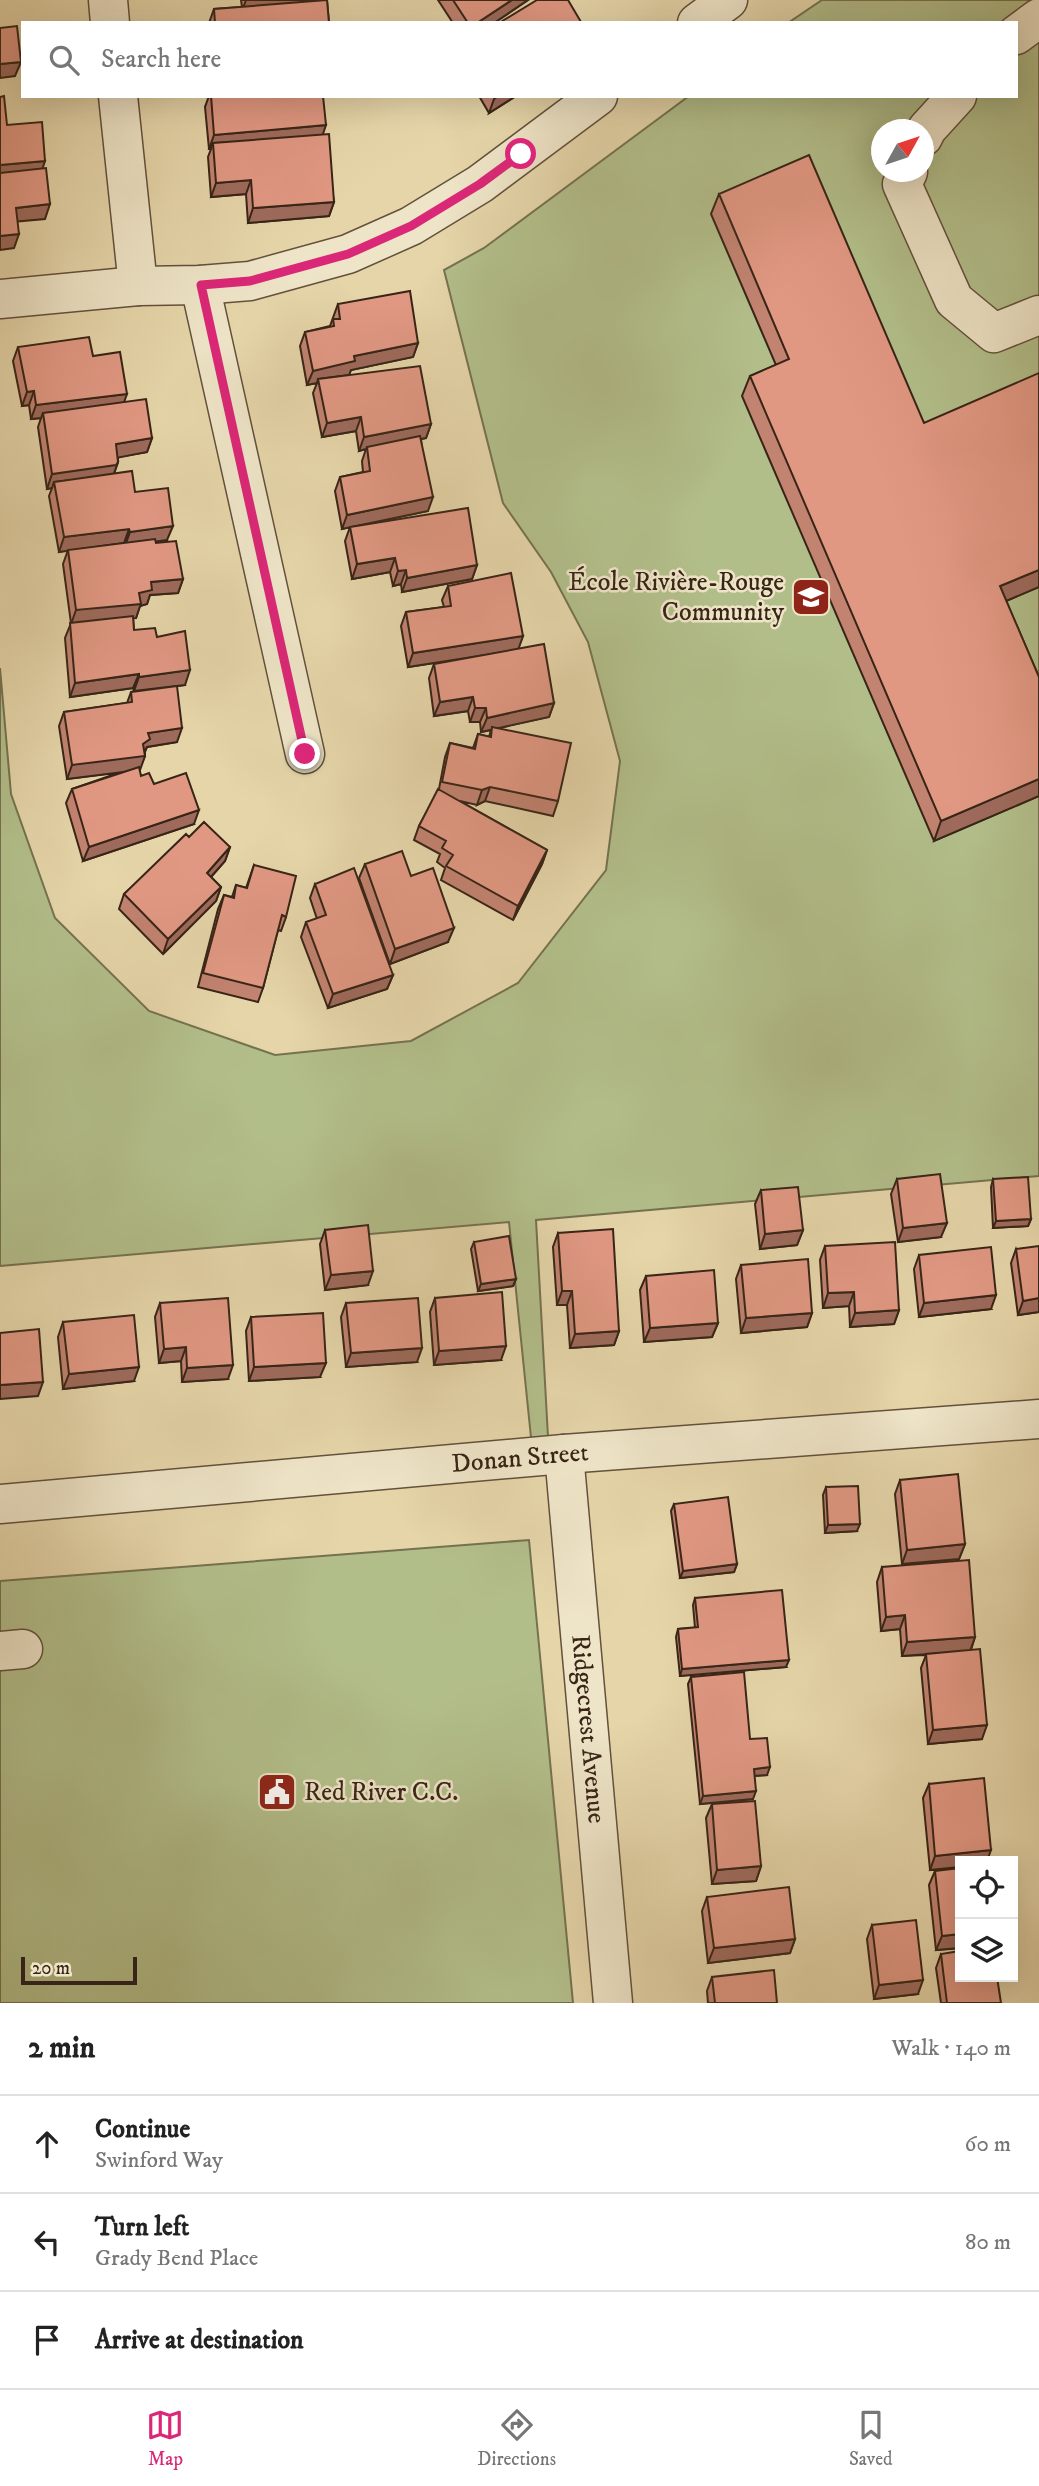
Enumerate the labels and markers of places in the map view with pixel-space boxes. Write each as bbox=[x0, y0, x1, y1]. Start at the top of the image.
place label: École Rivière-Rouge Community bbox=[568, 566, 785, 629]
school or university icon: École Rivière-Rouge Community bbox=[790, 576, 832, 618]
public building icon: Red River C.C. bbox=[256, 1771, 298, 1813]
place label: Red River C.C. bbox=[304, 1776, 458, 1809]

